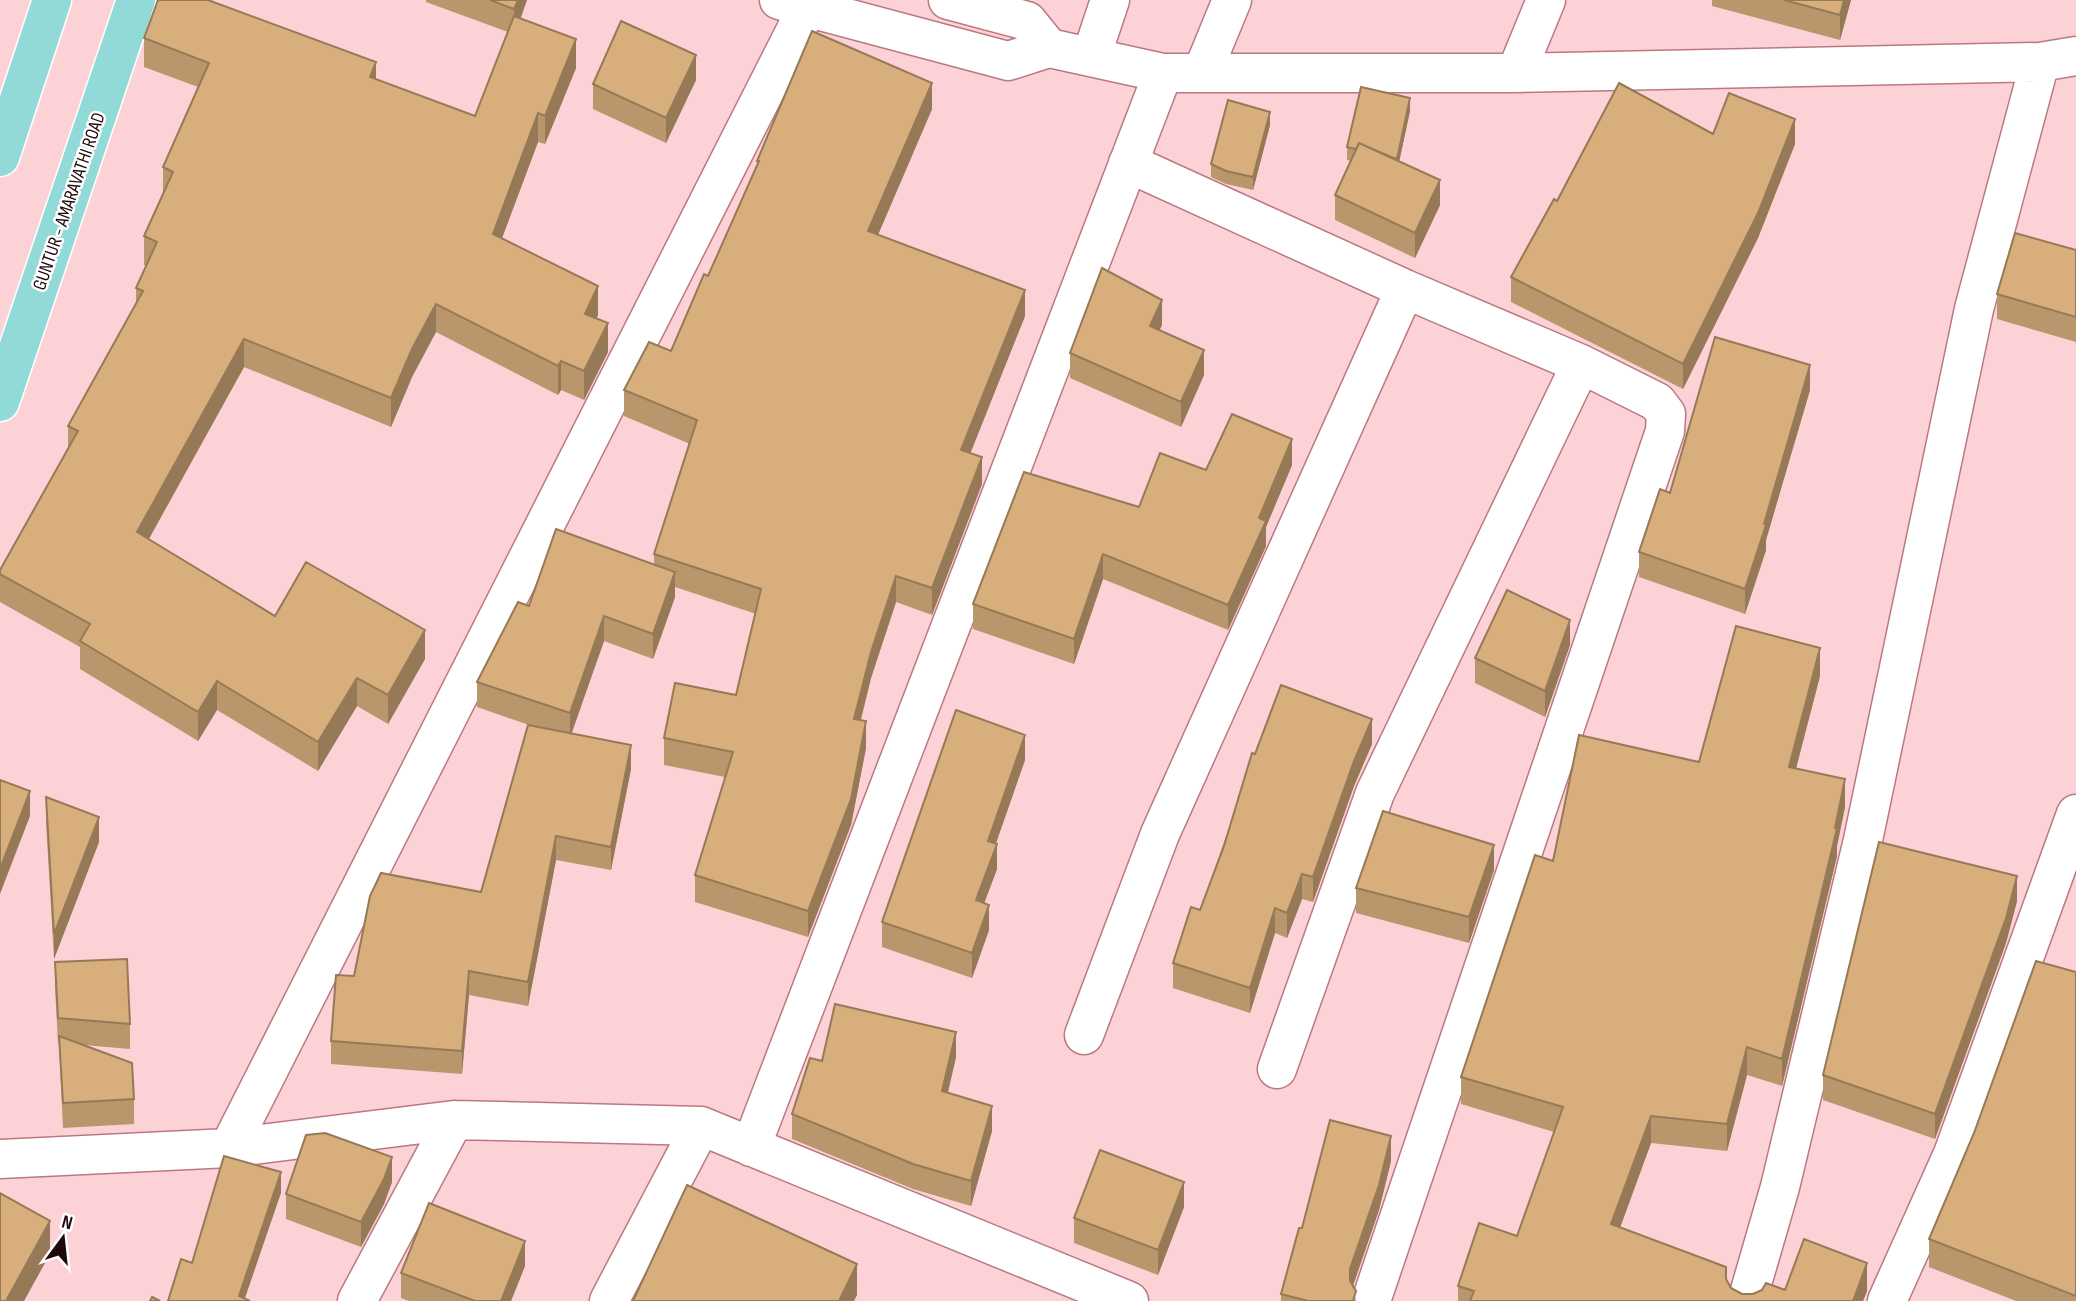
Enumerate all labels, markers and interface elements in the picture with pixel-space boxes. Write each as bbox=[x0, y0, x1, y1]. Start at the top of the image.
street label: GUNTUR - AMARAVATHI ROAD bbox=[28, 110, 111, 293]
north arrow bbox=[28, 1203, 98, 1273]
text: N bbox=[59, 1211, 75, 1235]

